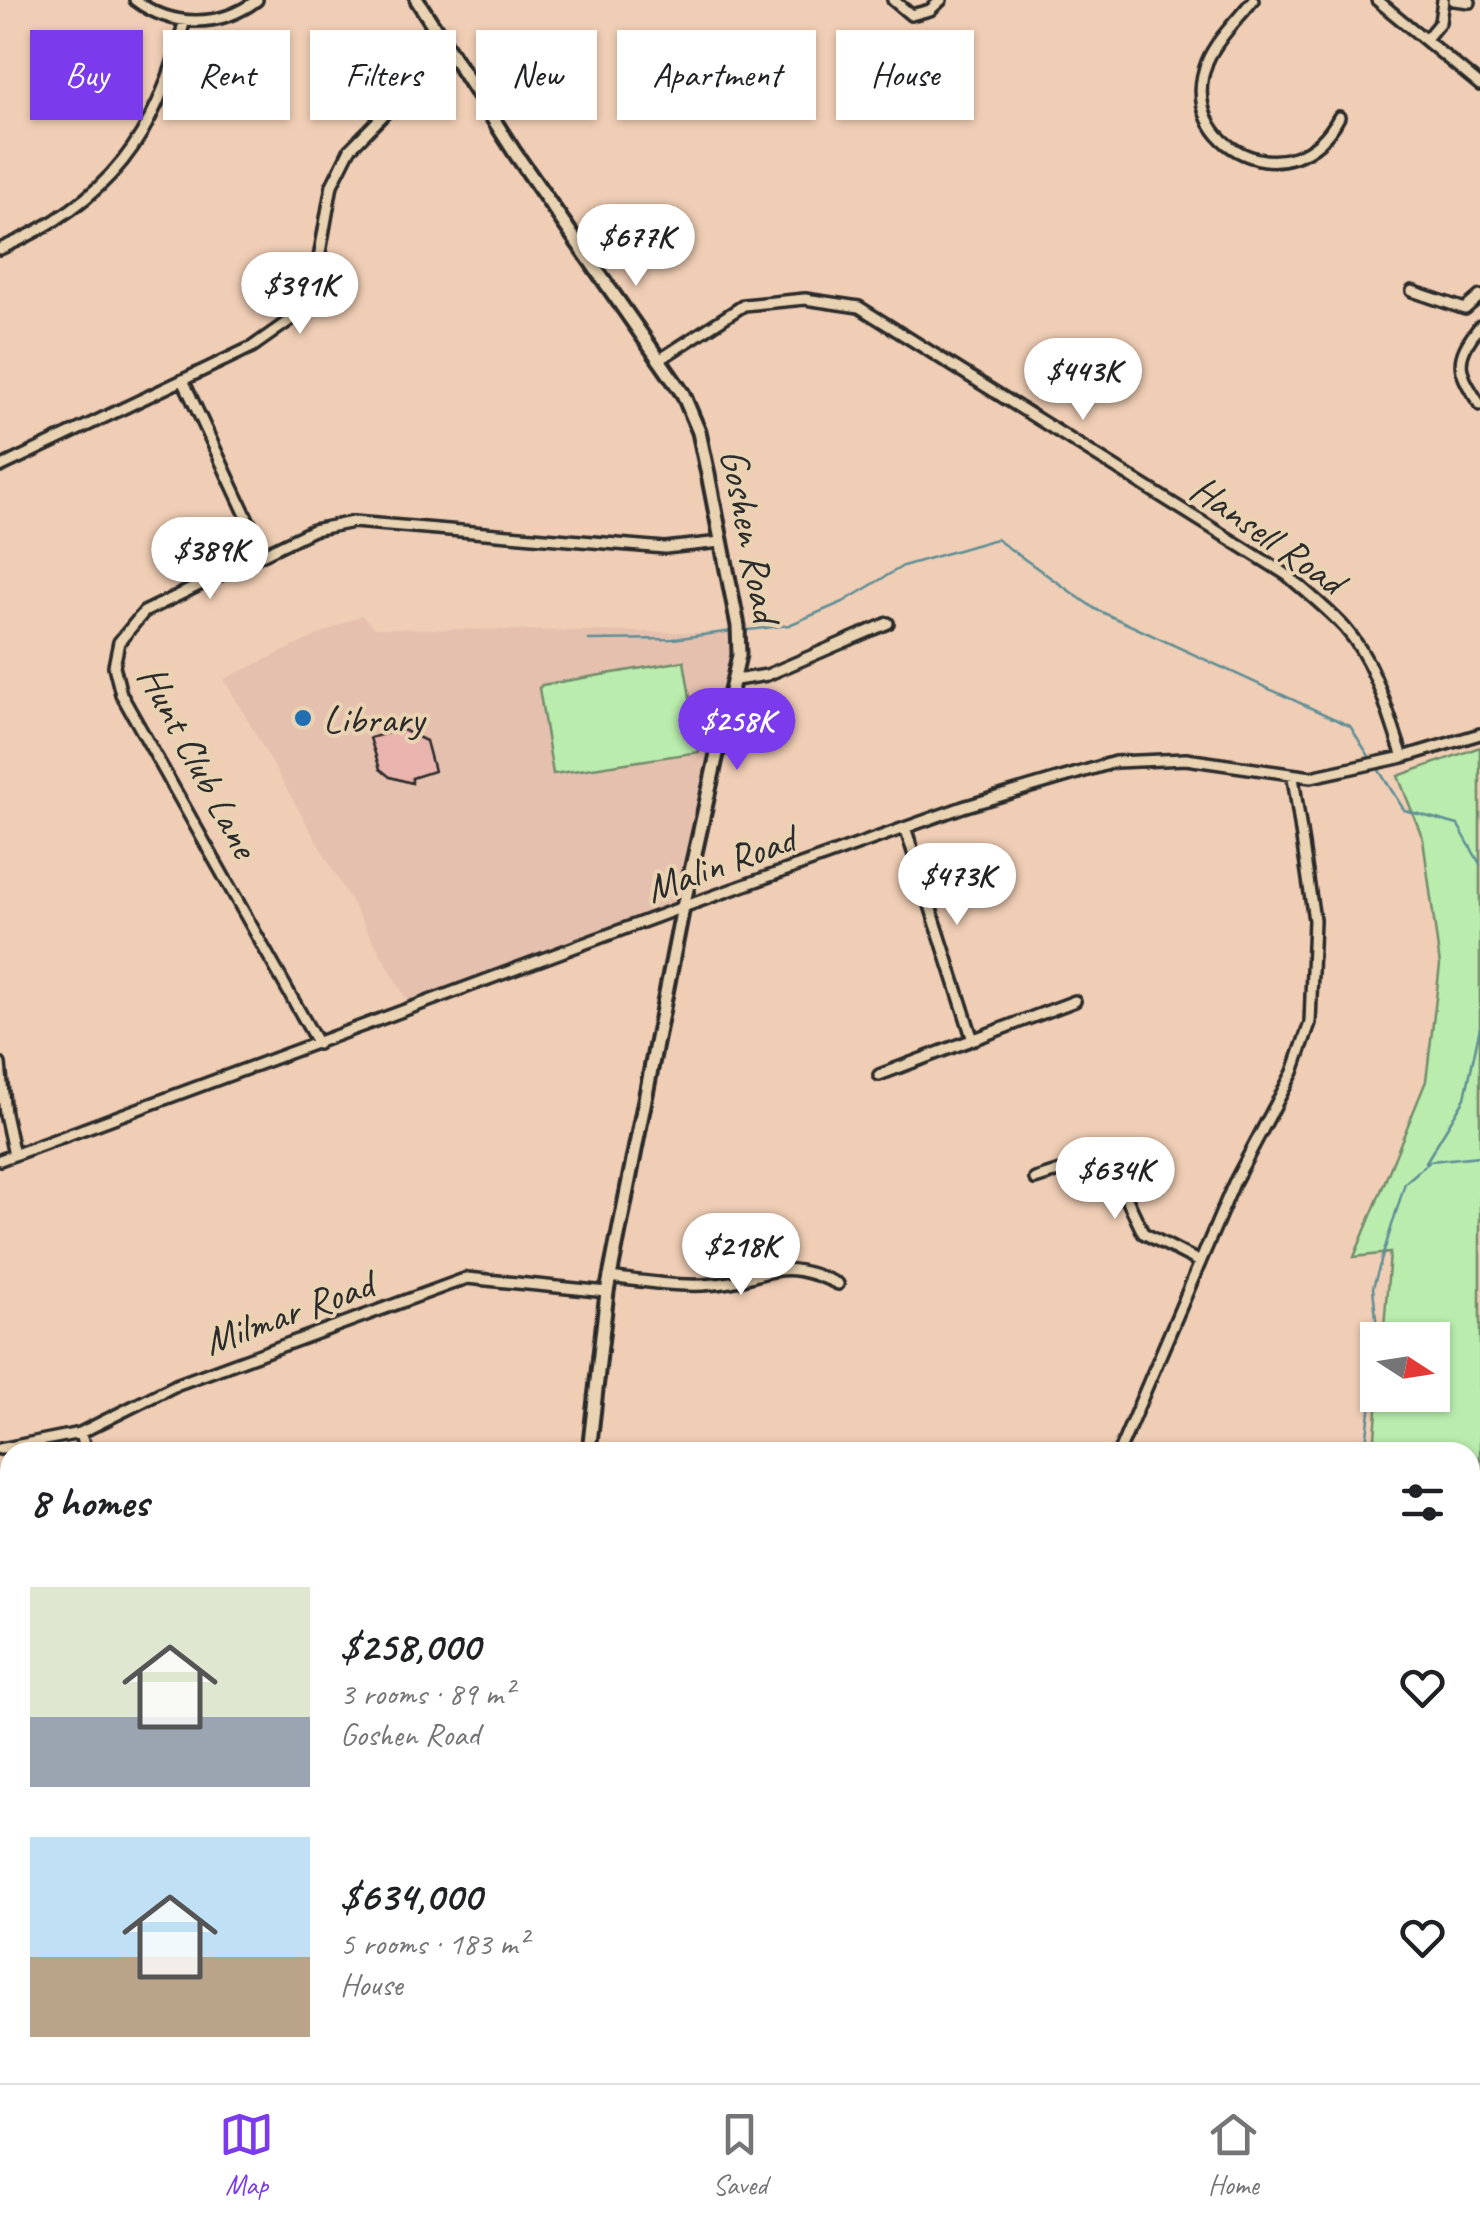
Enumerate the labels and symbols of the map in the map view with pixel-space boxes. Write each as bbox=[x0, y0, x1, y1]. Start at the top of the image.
pin: $677K bbox=[566, 204, 706, 289]
pin: $391K bbox=[230, 252, 370, 337]
pin: $443K bbox=[1013, 338, 1153, 423]
street label: Goshen Road bbox=[709, 445, 792, 632]
street label: Hansell Road bbox=[1181, 464, 1359, 609]
pin: $389K bbox=[140, 517, 280, 602]
street label: Hunt Club Lane bbox=[127, 657, 271, 869]
pin: $258K bbox=[667, 688, 807, 773]
place label: Library bbox=[323, 694, 427, 744]
marker: Library bbox=[292, 707, 314, 729]
street label: Malin Road bbox=[639, 812, 807, 914]
pin: $473K bbox=[887, 843, 1027, 928]
pin: $634K bbox=[1045, 1137, 1185, 1222]
pin: $218K bbox=[671, 1213, 811, 1298]
street label: Milmar Road bbox=[197, 1257, 386, 1367]
north arrow bbox=[1360, 1322, 1450, 1412]

